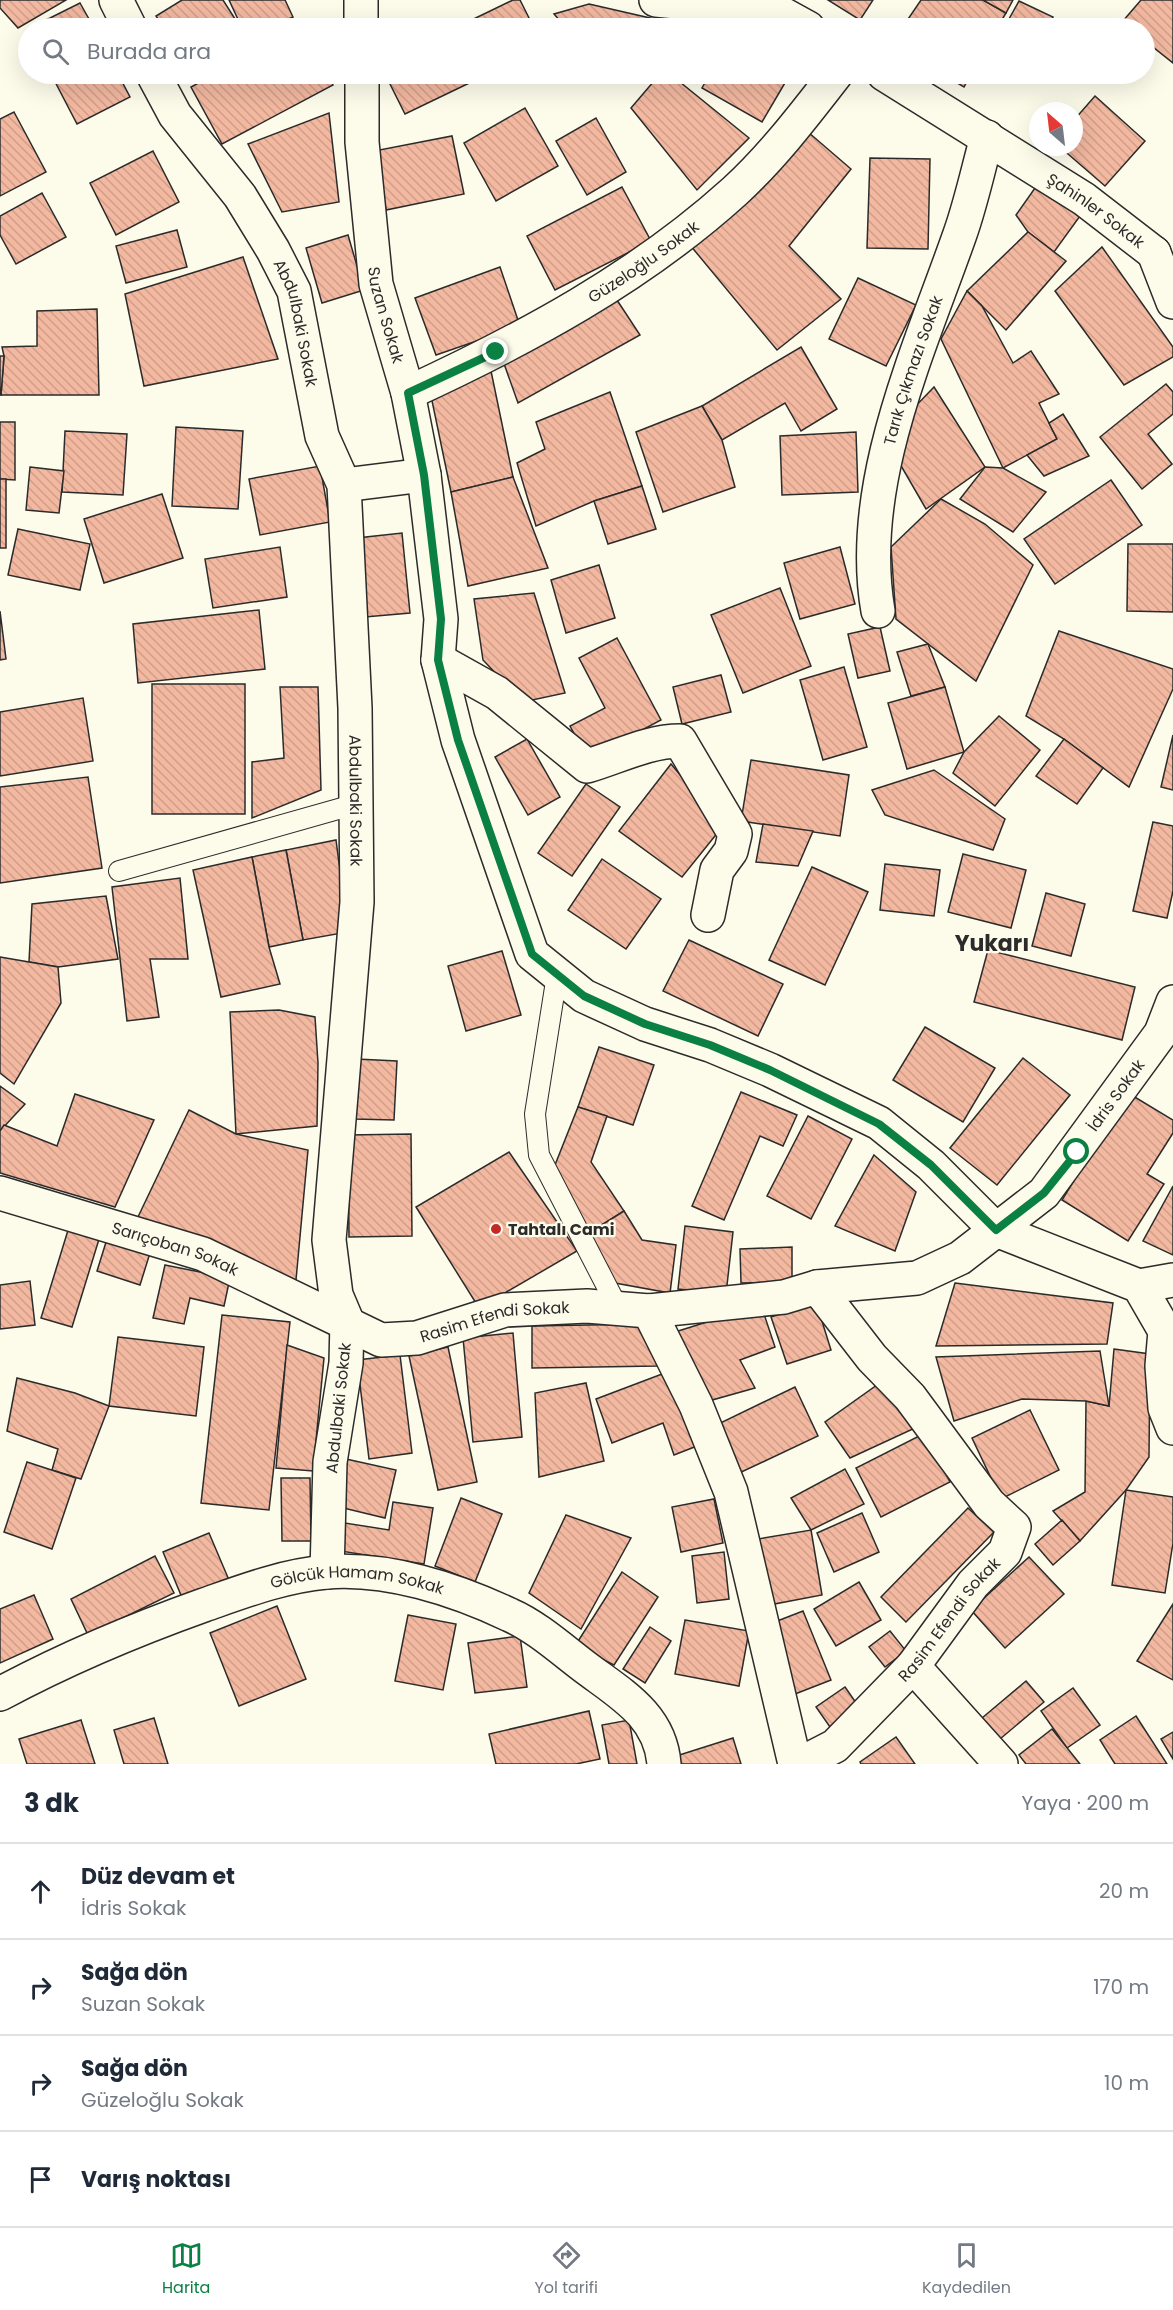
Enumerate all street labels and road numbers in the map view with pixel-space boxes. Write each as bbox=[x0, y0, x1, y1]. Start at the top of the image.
street label: Şahinler Sokak bbox=[1042, 168, 1150, 254]
street label: Güzeloğlu Sokak bbox=[584, 215, 704, 309]
street label: Abdulbaki Sokak bbox=[268, 255, 323, 389]
street label: Suzan Sokak bbox=[362, 266, 410, 367]
street label: Tarık Çıkmazı Sokak bbox=[878, 292, 949, 448]
street label: Abdulbaki Sokak bbox=[343, 735, 368, 867]
street label: İdris Sokak bbox=[1082, 1054, 1151, 1136]
street label: Sarıçoban Sokak bbox=[109, 1216, 243, 1282]
street label: Rasim Efendi Sokak bbox=[417, 1296, 571, 1348]
street label: Abdulbaki Sokak bbox=[320, 1341, 357, 1475]
street label: Rasim Efendi Sokak bbox=[893, 1552, 1006, 1687]
street label: Gölcük Hamam Sokak bbox=[268, 1560, 448, 1600]

